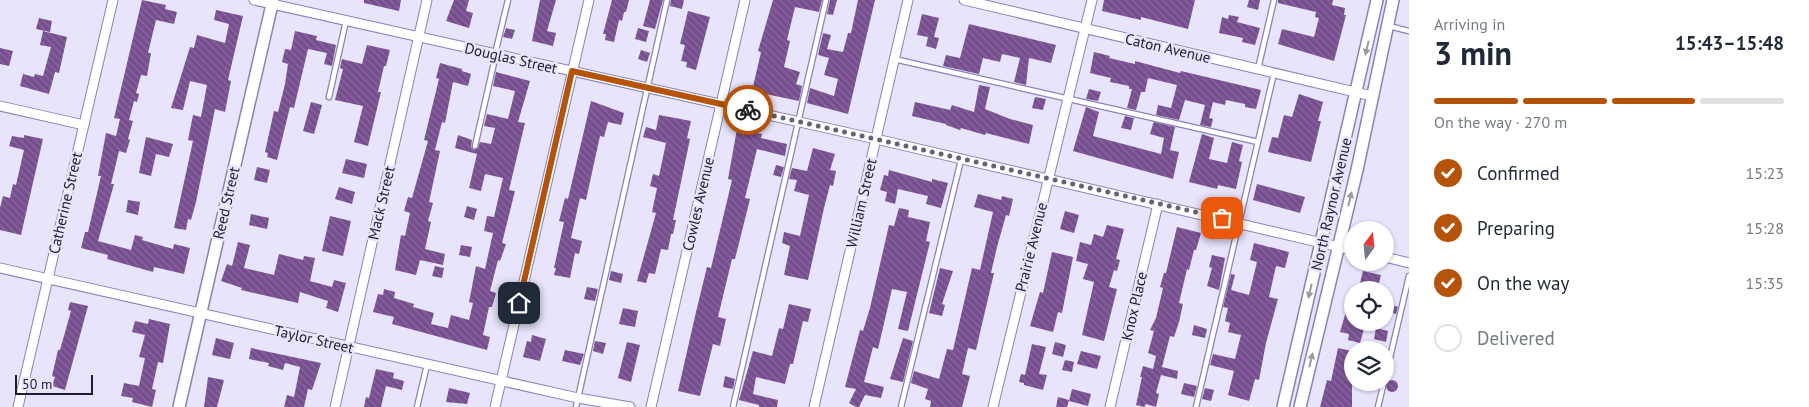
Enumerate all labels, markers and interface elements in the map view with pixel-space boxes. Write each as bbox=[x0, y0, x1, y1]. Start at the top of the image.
text: Arriving in bbox=[1434, 14, 1505, 34]
street label: Caton Avenue bbox=[1123, 29, 1213, 67]
text: 15:43–15:48 bbox=[1675, 31, 1784, 55]
text: 3 min bbox=[1434, 32, 1512, 74]
street label: Douglas Street bbox=[463, 38, 559, 78]
one-way arrow bbox=[1363, 40, 1371, 55]
courier bbox=[723, 85, 773, 135]
icon: bike bbox=[734, 96, 762, 124]
text: On the way · 270 m bbox=[1434, 112, 1567, 132]
street label: North Raynor Avenue bbox=[1306, 136, 1356, 272]
street label: Catherine Street bbox=[44, 150, 86, 256]
street label: Cowles Avenue bbox=[678, 155, 718, 253]
street label: William Street bbox=[841, 156, 881, 250]
icon: check bbox=[1434, 159, 1462, 187]
text: Confirmed bbox=[1477, 161, 1560, 185]
text: 15:23 bbox=[1746, 163, 1784, 183]
street label: Mack Street bbox=[363, 164, 399, 242]
street label: Reed Street bbox=[208, 165, 244, 241]
one-way arrow bbox=[1346, 191, 1354, 206]
pin bbox=[1201, 197, 1243, 239]
street label: Prairie Avenue bbox=[1011, 200, 1051, 294]
icon: bag bbox=[1208, 204, 1236, 232]
icon: check bbox=[1434, 214, 1462, 242]
text: Preparing bbox=[1477, 216, 1555, 240]
text: 15:28 bbox=[1746, 218, 1784, 238]
north arrow bbox=[1344, 221, 1394, 271]
map controls bbox=[1344, 221, 1394, 391]
icon: check bbox=[1434, 269, 1462, 297]
street label: Knox Place bbox=[1117, 270, 1151, 342]
text: On the way bbox=[1477, 271, 1569, 295]
text: 15:35 bbox=[1746, 273, 1784, 293]
button: locate bbox=[1344, 281, 1394, 331]
pin bbox=[498, 282, 540, 324]
one-way arrow bbox=[1306, 284, 1314, 299]
icon: home bbox=[505, 289, 533, 317]
street label: Taylor Street bbox=[272, 321, 356, 357]
text: Delivered bbox=[1477, 326, 1555, 350]
button: layers bbox=[1344, 341, 1394, 391]
one-way arrow bbox=[1307, 352, 1315, 367]
scale bar bbox=[15, 372, 92, 395]
text: 50 m bbox=[22, 375, 52, 393]

